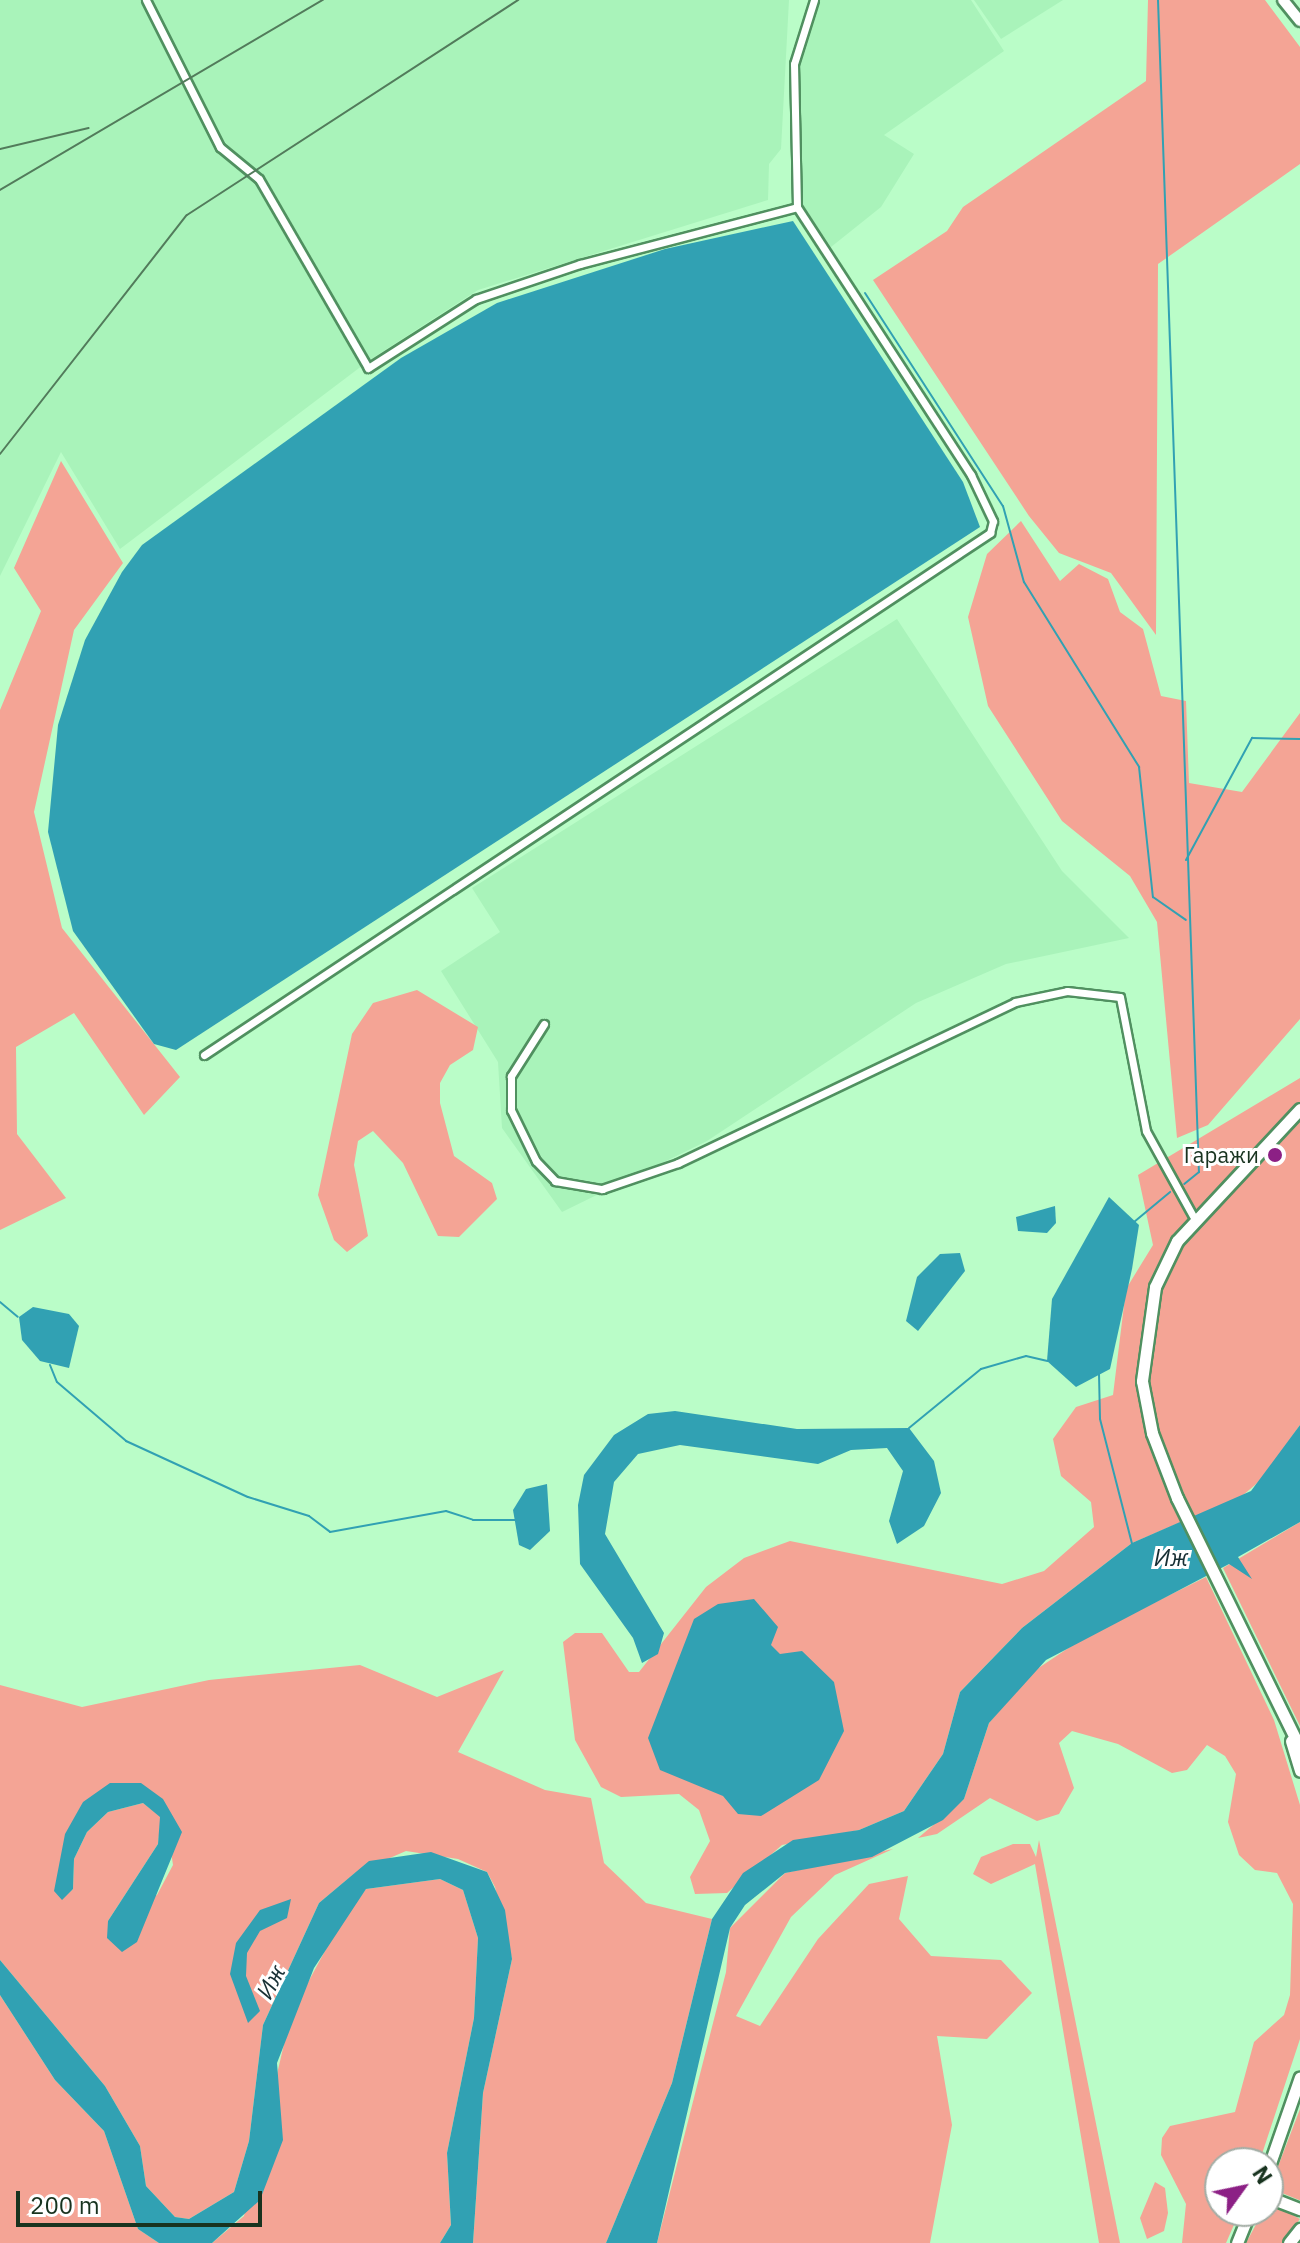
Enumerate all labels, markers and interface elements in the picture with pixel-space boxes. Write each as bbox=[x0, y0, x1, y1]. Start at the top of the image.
place label: Гаражи bbox=[1184, 1142, 1259, 1168]
marker: Гаражи bbox=[1266, 1146, 1284, 1164]
water label: Иж bbox=[1154, 1544, 1188, 1572]
water label: Иж bbox=[250, 1960, 292, 2004]
north arrow bbox=[1204, 2147, 1284, 2227]
text: N bbox=[1246, 2160, 1279, 2189]
scale bar bbox=[20, 2175, 266, 2225]
text: 200 m bbox=[30, 2189, 100, 2221]

